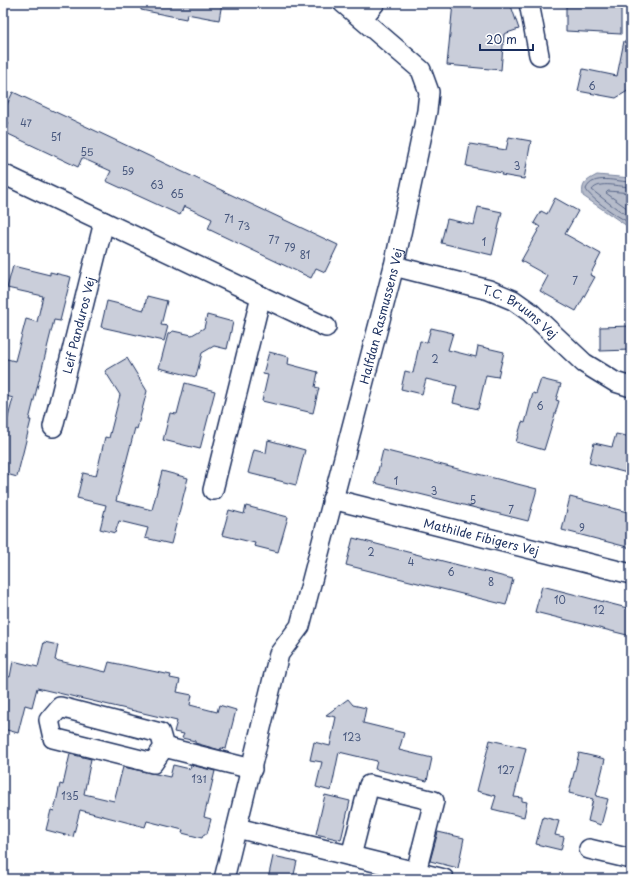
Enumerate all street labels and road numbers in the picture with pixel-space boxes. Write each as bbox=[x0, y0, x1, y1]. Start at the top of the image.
street label: Halfdan Rasmussens Vej bbox=[355, 246, 407, 386]
street label: Leif Panduros Vej bbox=[58, 275, 99, 376]
street label: T.C. Bruuns Vej bbox=[481, 280, 562, 343]
street label: Mathilde Fibigers Vej bbox=[422, 513, 541, 560]

